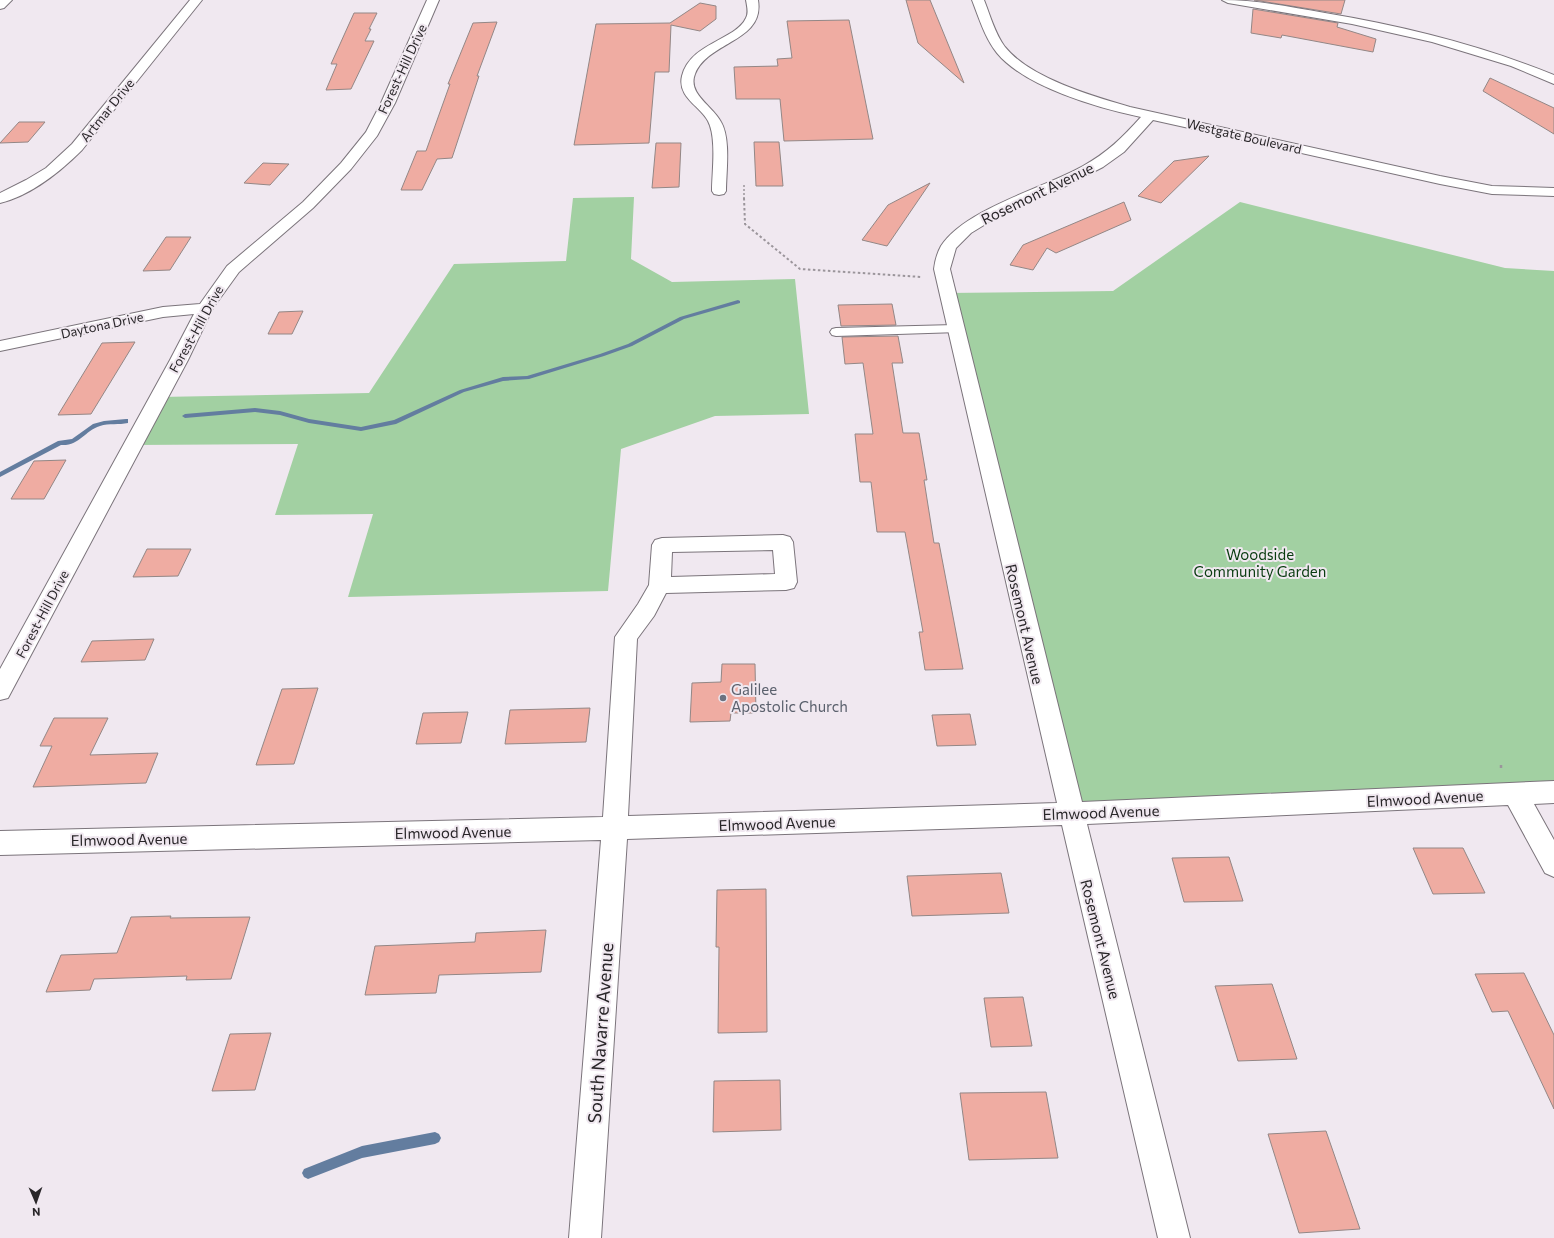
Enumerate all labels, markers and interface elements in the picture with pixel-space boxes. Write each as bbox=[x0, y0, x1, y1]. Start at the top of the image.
street label: Forest-Hill Drive bbox=[374, 22, 430, 116]
street label: Artmar Drive bbox=[77, 75, 137, 145]
street label: Westgate Boulevard bbox=[1185, 115, 1303, 157]
street label: Rosemont Avenue bbox=[978, 158, 1096, 228]
street label: Forest-Hill Drive bbox=[165, 283, 227, 375]
street label: Daytona Drive bbox=[59, 308, 145, 342]
park label: Woodside Community Garden bbox=[1194, 545, 1326, 580]
street label: Rosemont Avenue bbox=[1002, 562, 1048, 686]
street label: Forest-Hill Drive bbox=[12, 567, 72, 661]
place label: Galilee Apostolic Church bbox=[731, 680, 848, 715]
marker: Galilee Apostolic Church bbox=[718, 693, 728, 703]
street label: Elmwood Avenue bbox=[1366, 786, 1484, 810]
street label: Elmwood Avenue bbox=[1042, 801, 1160, 823]
street label: Elmwood Avenue bbox=[718, 812, 836, 834]
street label: Elmwood Avenue bbox=[394, 822, 512, 842]
street label: Elmwood Avenue bbox=[70, 829, 188, 849]
street label: Rosemont Avenue bbox=[1077, 877, 1125, 1001]
street label: South Navarre Avenue bbox=[583, 942, 617, 1124]
north arrow bbox=[16, 1182, 56, 1222]
text: N bbox=[32, 1206, 41, 1219]

